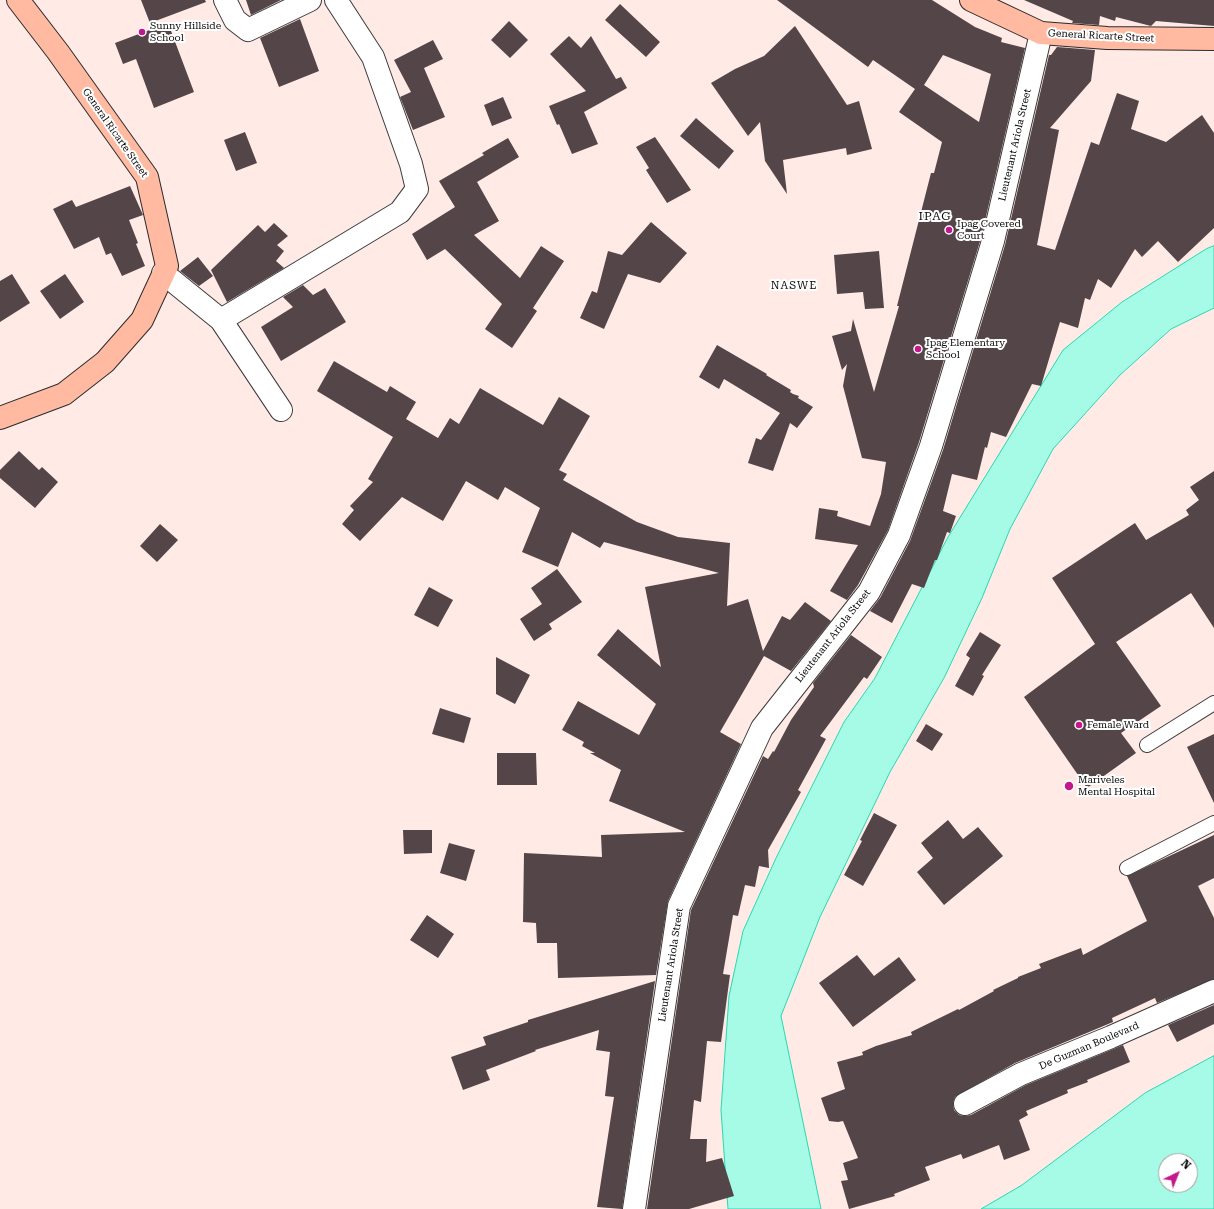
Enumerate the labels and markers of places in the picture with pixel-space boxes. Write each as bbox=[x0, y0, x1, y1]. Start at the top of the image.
place label: Sunny Hillside School bbox=[150, 20, 221, 44]
marker: Sunny Hillside School bbox=[137, 27, 147, 37]
place label: Ipag Covered Court bbox=[957, 218, 1021, 242]
marker: Ipag Covered Court bbox=[944, 225, 954, 235]
place label: Ipag Elementary School bbox=[926, 337, 1005, 360]
marker: Ipag Elementary School bbox=[913, 344, 923, 354]
place label: Female Ward bbox=[1087, 719, 1149, 731]
marker: Female Ward bbox=[1074, 720, 1084, 730]
place label: Mariveles Mental Hospital bbox=[1078, 774, 1155, 798]
marker: Mariveles Mental Hospital bbox=[1063, 780, 1075, 792]

